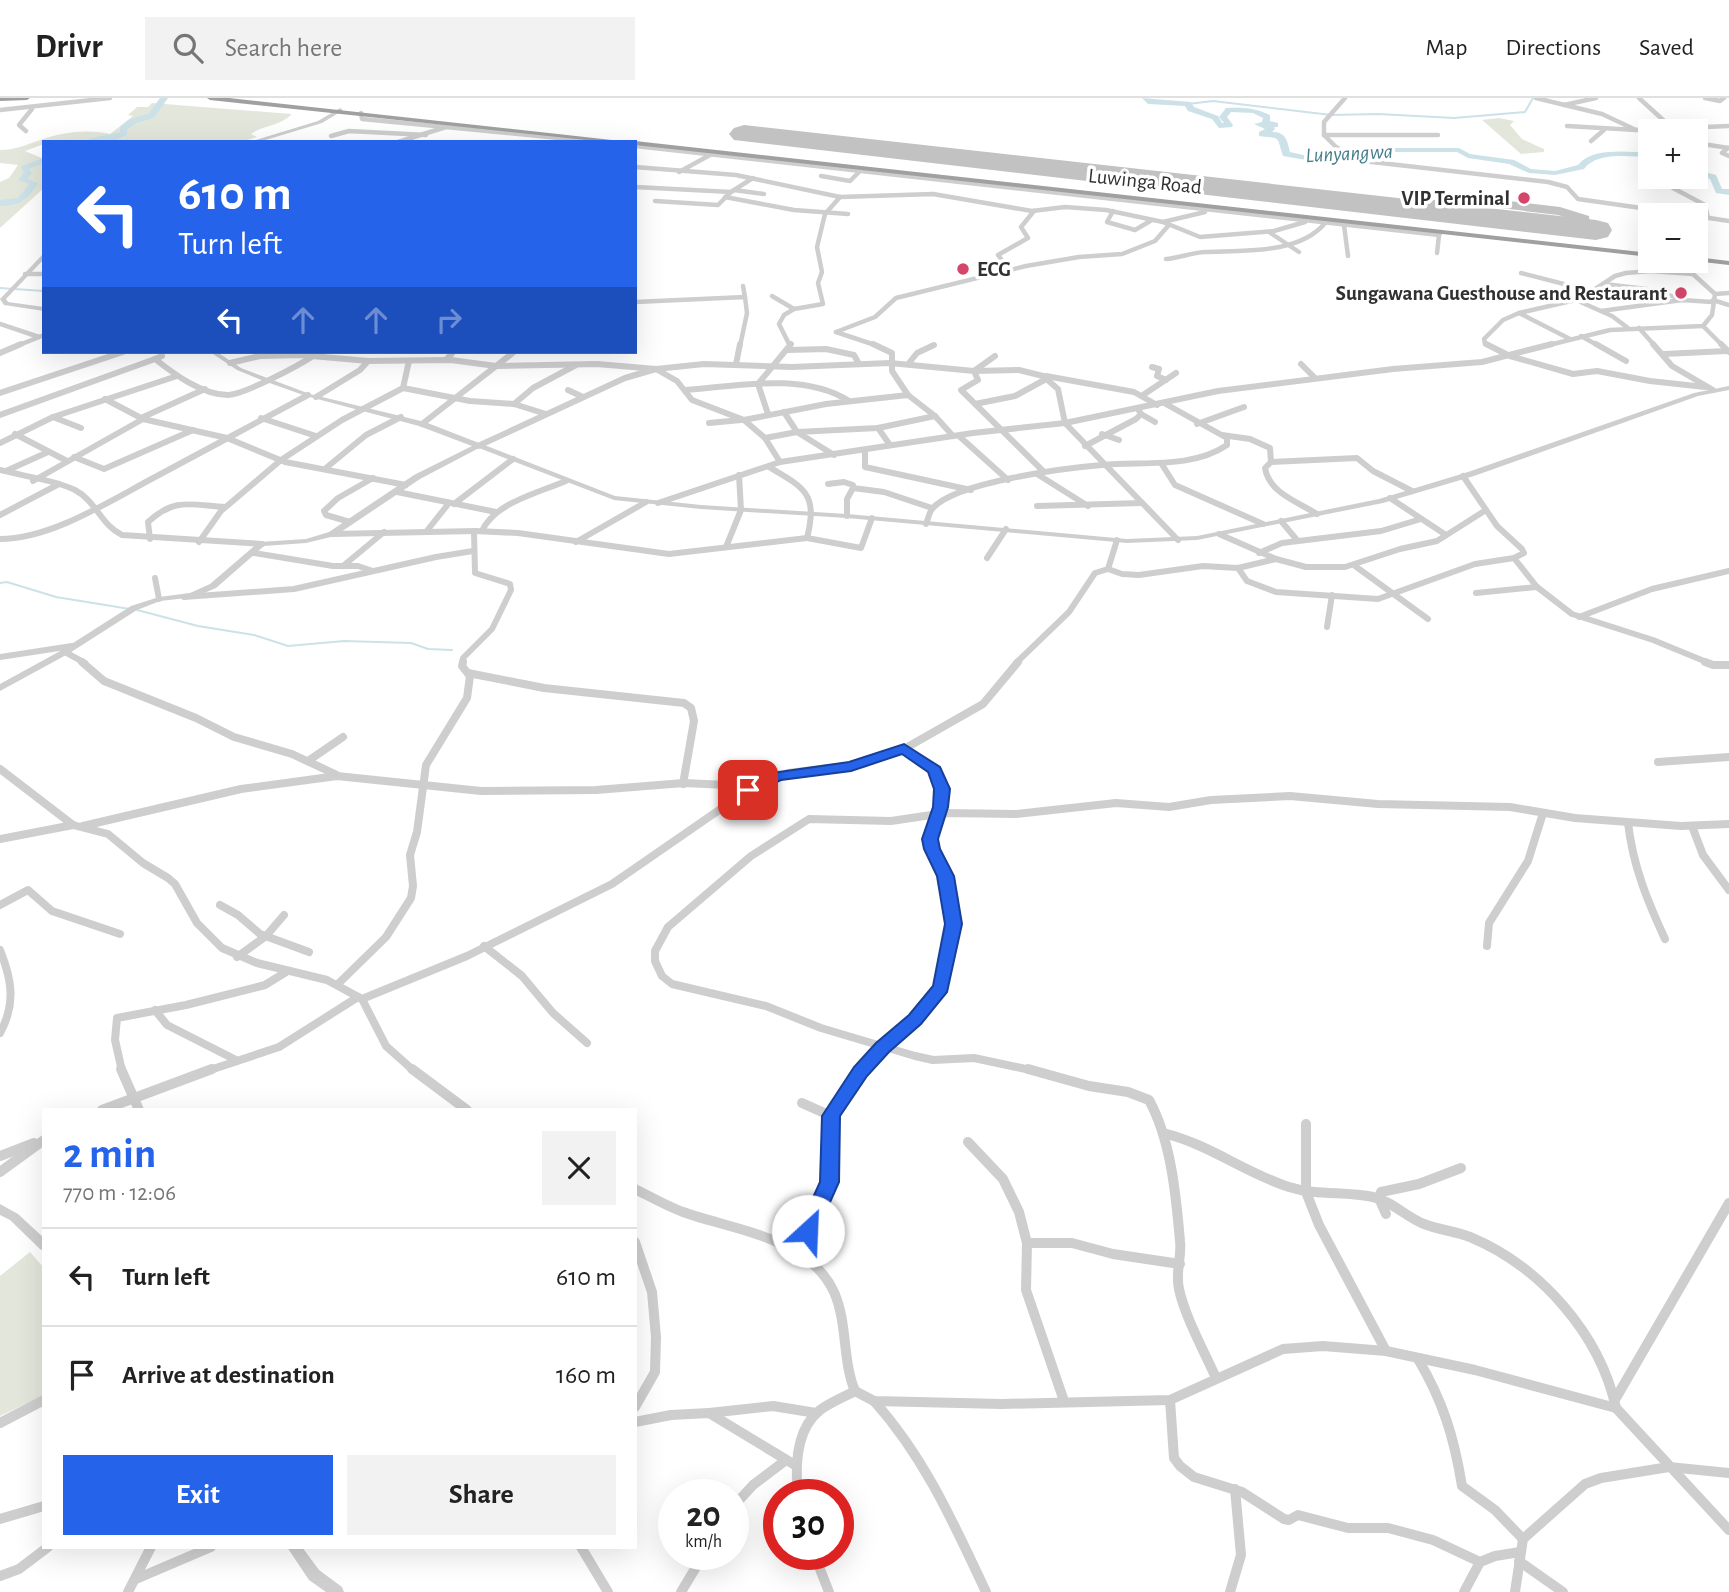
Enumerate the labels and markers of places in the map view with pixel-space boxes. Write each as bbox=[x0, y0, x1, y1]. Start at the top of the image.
place label: VIP Terminal bbox=[1401, 188, 1510, 209]
marker: VIP Terminal bbox=[1516, 190, 1532, 206]
place label: ECG bbox=[977, 259, 1011, 280]
marker: ECG bbox=[955, 261, 971, 277]
place label: Sungawana Guesthouse and Restaurant bbox=[1335, 283, 1667, 304]
marker: Sungawana Guesthouse and Restaurant bbox=[1673, 285, 1689, 301]
pin bbox=[718, 760, 778, 820]

